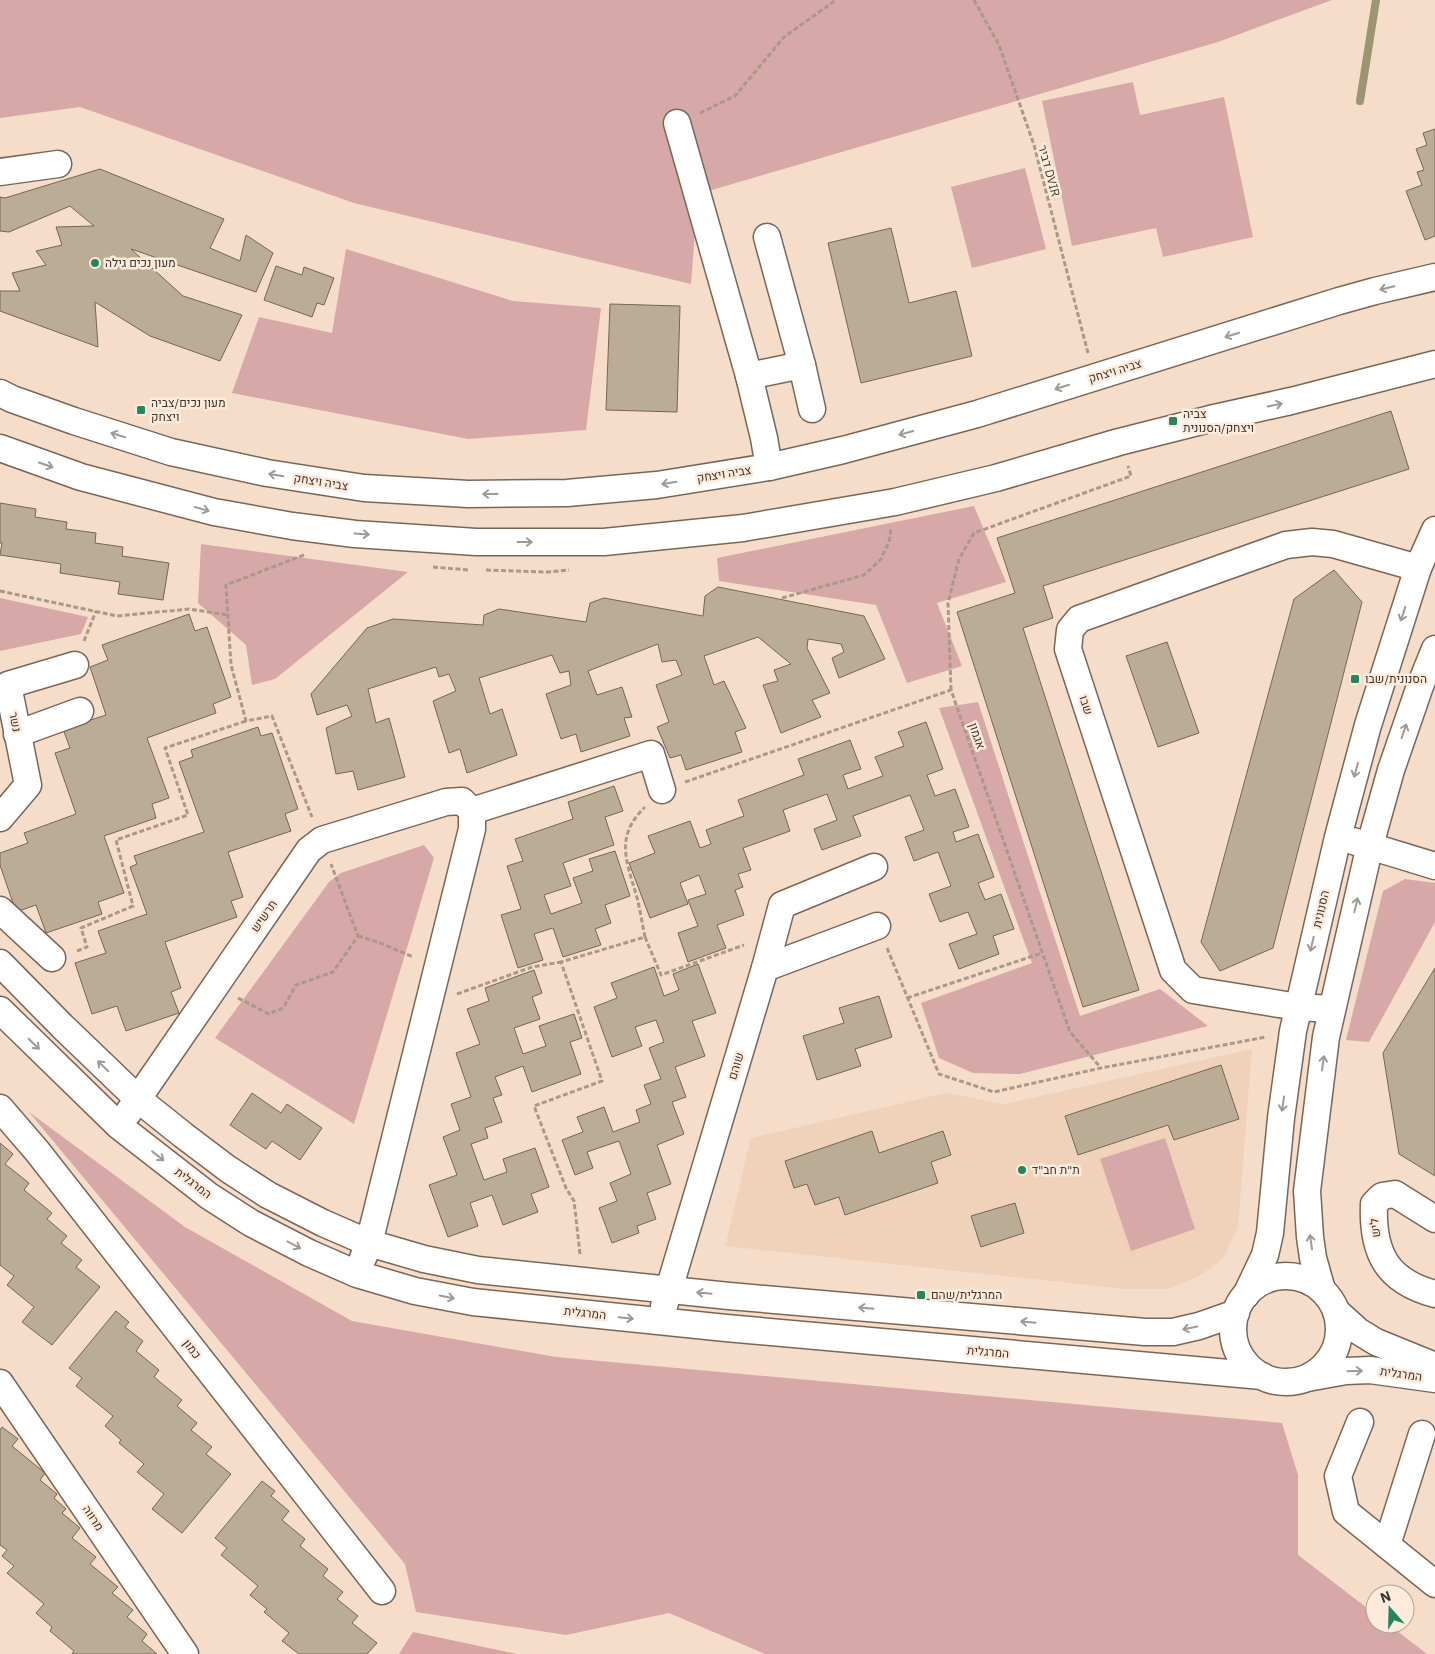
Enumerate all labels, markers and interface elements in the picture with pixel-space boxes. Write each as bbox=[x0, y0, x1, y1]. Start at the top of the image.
street label: דביר DVIR bbox=[1035, 144, 1064, 199]
place label: מעון נכים גילה bbox=[105, 255, 176, 270]
marker: מעון נכים גילה bbox=[89, 257, 101, 269]
one-way arrow bbox=[1380, 284, 1396, 293]
one-way arrow bbox=[1224, 330, 1240, 340]
street label: צביה ויצחק bbox=[1086, 355, 1144, 386]
one-way arrow bbox=[1055, 383, 1071, 393]
place label: מעון נכים/צביה ויצחק bbox=[151, 395, 226, 424]
one-way arrow bbox=[1266, 399, 1282, 409]
marker: מעון נכים/צביה ויצחק bbox=[135, 404, 147, 416]
place label: צביה ויצחק/הסנונית bbox=[1183, 406, 1254, 435]
marker: צביה ויצחק/הסנונית bbox=[1167, 415, 1179, 427]
one-way arrow bbox=[899, 428, 915, 438]
one-way arrow bbox=[111, 430, 127, 440]
one-way arrow bbox=[38, 461, 53, 470]
street label: צביה ויצחק bbox=[696, 462, 753, 485]
one-way arrow bbox=[268, 469, 284, 479]
street label: צביה ויצחק bbox=[293, 470, 350, 493]
one-way arrow bbox=[662, 479, 678, 489]
one-way arrow bbox=[482, 489, 498, 499]
one-way arrow bbox=[194, 505, 210, 515]
one-way arrow bbox=[354, 530, 370, 539]
one-way arrow bbox=[516, 537, 532, 547]
one-way arrow bbox=[1398, 606, 1408, 622]
place label: הסנונית/שבו bbox=[1365, 671, 1427, 686]
marker: הסנונית/שבו bbox=[1349, 673, 1361, 685]
street label: שבו bbox=[1076, 693, 1097, 716]
street label: נשר bbox=[6, 711, 25, 733]
street label: אגמון bbox=[966, 721, 989, 751]
one-way arrow bbox=[1400, 723, 1410, 739]
one-way arrow bbox=[1350, 761, 1360, 777]
street label: הסנונית bbox=[1309, 889, 1332, 929]
street label: תרשיש bbox=[247, 897, 280, 935]
one-way arrow bbox=[1352, 897, 1361, 913]
one-way arrow bbox=[1307, 936, 1316, 952]
one-way arrow bbox=[28, 1038, 40, 1051]
street label: שוהם bbox=[724, 1050, 747, 1081]
one-way arrow bbox=[1318, 1056, 1328, 1072]
one-way arrow bbox=[96, 1060, 109, 1072]
one-way arrow bbox=[1278, 1096, 1288, 1112]
one-way arrow bbox=[151, 1151, 164, 1162]
place label: ת"ת חב"ד bbox=[1032, 1162, 1080, 1177]
street label: המרגלית bbox=[172, 1164, 215, 1201]
marker: ת"ת חב"ד bbox=[1016, 1164, 1028, 1176]
street label: ליש bbox=[1366, 1218, 1383, 1239]
one-way arrow bbox=[1306, 1235, 1316, 1251]
one-way arrow bbox=[286, 1240, 301, 1250]
place label: המרגלית/שהם bbox=[931, 1287, 1002, 1302]
one-way arrow bbox=[696, 1288, 712, 1298]
marker: המרגלית/שהם bbox=[915, 1289, 927, 1301]
one-way arrow bbox=[438, 1293, 454, 1302]
street label: המרגלית bbox=[563, 1303, 607, 1322]
one-way arrow bbox=[858, 1303, 874, 1312]
one-way arrow bbox=[617, 1313, 633, 1323]
one-way arrow bbox=[1020, 1317, 1036, 1327]
one-way arrow bbox=[1182, 1324, 1198, 1334]
street label: כמון bbox=[180, 1336, 205, 1362]
street label: המרגלית bbox=[966, 1342, 1010, 1361]
street label: המרגלית bbox=[1379, 1363, 1423, 1384]
one-way arrow bbox=[1346, 1366, 1362, 1376]
street label: מרווה bbox=[79, 1502, 107, 1533]
north arrow bbox=[1365, 1584, 1415, 1634]
text: N bbox=[1378, 1587, 1393, 1607]

